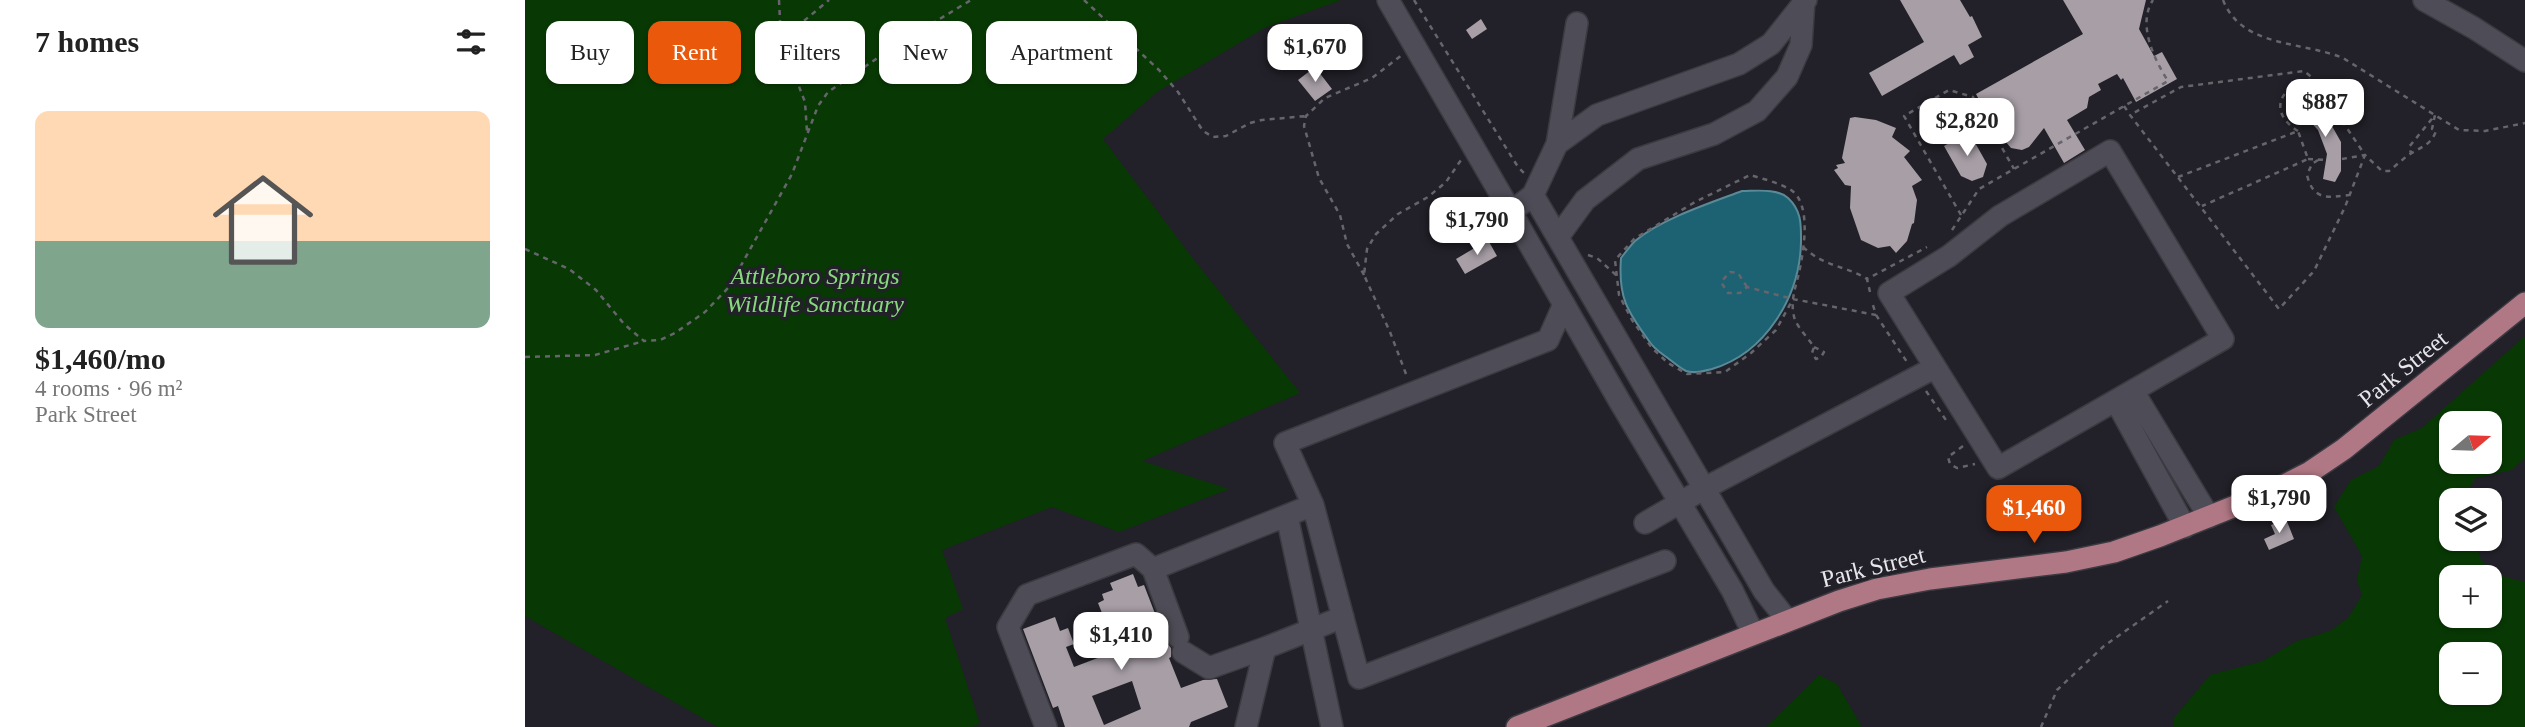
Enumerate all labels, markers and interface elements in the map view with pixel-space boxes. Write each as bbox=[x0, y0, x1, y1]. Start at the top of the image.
chip: Buy bbox=[546, 21, 634, 84]
chip: Rent bbox=[648, 21, 741, 84]
chip: Filters bbox=[755, 21, 865, 84]
chip: New bbox=[879, 21, 972, 84]
chip: Apartment bbox=[986, 21, 1137, 84]
icon: filters bbox=[452, 23, 490, 61]
pin: $1,670 bbox=[1258, 24, 1372, 84]
text: 7 homes bbox=[35, 25, 139, 58]
text: $1,670 bbox=[1283, 34, 1347, 59]
pin: $887 bbox=[2284, 80, 2366, 139]
text: $887 bbox=[2302, 89, 2348, 114]
pin: $2,820 bbox=[1910, 99, 2024, 158]
text: $2,820 bbox=[1935, 108, 1999, 133]
icon: home bbox=[200, 157, 326, 283]
pin: $1,790 bbox=[1420, 198, 1534, 257]
text: $1,790 bbox=[1445, 207, 1509, 232]
park label: Attleboro Springs Wildlife Sanctuary bbox=[726, 263, 904, 317]
street label: Park Street bbox=[2354, 325, 2453, 412]
text: $1,460/mo bbox=[35, 342, 166, 375]
text: 4 rooms · 96 m² bbox=[35, 376, 182, 401]
text: Park Street bbox=[35, 402, 137, 427]
north arrow bbox=[2439, 411, 2503, 474]
map controls bbox=[2439, 411, 2502, 705]
pin: $1,790 bbox=[2222, 476, 2336, 535]
text: $1,790 bbox=[2247, 485, 2311, 510]
pin: $1,460 bbox=[1977, 486, 2091, 545]
button: layers bbox=[2439, 488, 2502, 551]
text: $1,460 bbox=[2002, 495, 2066, 520]
street label: Park Street bbox=[1818, 541, 1928, 592]
button: + bbox=[2439, 565, 2502, 628]
pin: $1,410 bbox=[1064, 612, 1178, 672]
text: $1,410 bbox=[1089, 622, 1153, 647]
button: − bbox=[2439, 642, 2502, 705]

